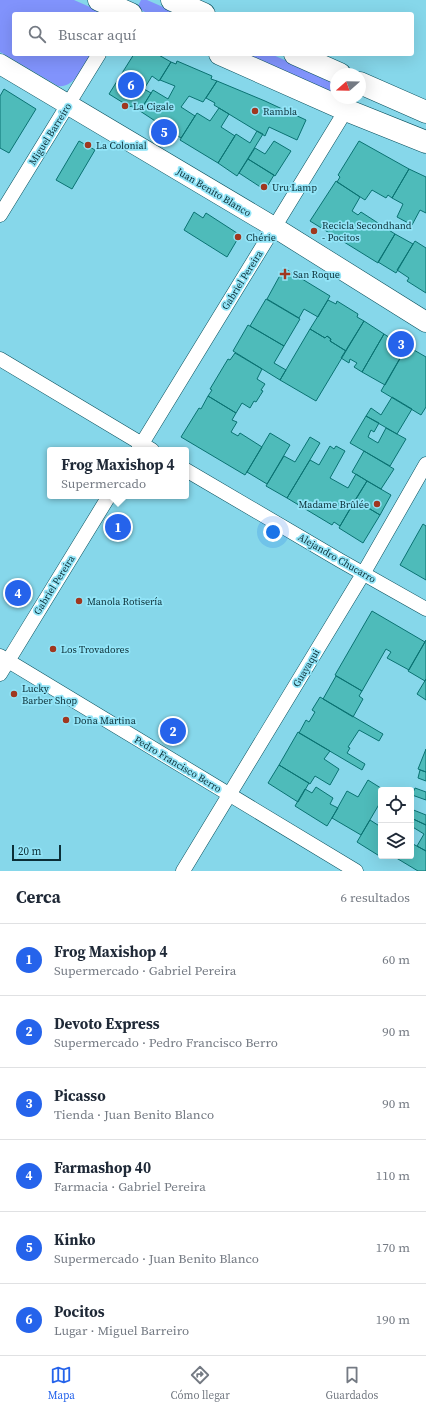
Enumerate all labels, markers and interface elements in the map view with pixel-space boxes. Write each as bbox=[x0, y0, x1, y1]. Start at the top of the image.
search box bbox=[12, 12, 414, 56]
icon: search bbox=[26, 23, 48, 45]
text: Buscar aquí bbox=[58, 24, 136, 45]
north arrow bbox=[330, 68, 366, 104]
pin: 6 bbox=[118, 70, 144, 100]
street label: Miguel Barreiro bbox=[26, 100, 74, 167]
place label: La Cigale bbox=[133, 100, 174, 113]
marker: La Cigale bbox=[120, 101, 130, 111]
place label: Rambla bbox=[263, 105, 298, 118]
marker: Rambla bbox=[250, 106, 260, 116]
pin: 5 bbox=[151, 117, 177, 147]
place label: La Colonial bbox=[96, 139, 147, 152]
marker: La Colonial bbox=[83, 140, 93, 150]
street label: Juan Benito Blanco bbox=[173, 164, 254, 220]
place label: Uru Lamp bbox=[272, 181, 317, 194]
marker: Uru Lamp bbox=[259, 182, 269, 192]
place label: Recicla Secondhand - Pocitos bbox=[322, 219, 412, 244]
marker: Recicla Secondhand - Pocitos bbox=[309, 226, 319, 236]
place label: Chérie bbox=[246, 231, 276, 244]
marker: Chérie bbox=[233, 232, 243, 242]
street label: Gabriel Pereira bbox=[219, 247, 266, 312]
place label: San Roque bbox=[293, 268, 340, 281]
marker: San Roque bbox=[280, 269, 290, 279]
pin: 3 bbox=[388, 329, 414, 359]
popup bbox=[47, 447, 189, 499]
text: Frog Maxishop 4 bbox=[61, 454, 175, 475]
text: Supermercado bbox=[61, 475, 146, 492]
place label: Madame Brûlée bbox=[299, 498, 369, 511]
marker: Madame Brûlée bbox=[372, 499, 382, 509]
pin: 1 bbox=[105, 512, 131, 542]
your location bbox=[263, 522, 283, 542]
street label: Alejandro Chucarro bbox=[296, 530, 379, 586]
street label: Gabriel Pereira bbox=[31, 552, 78, 617]
pin: 4 bbox=[5, 578, 31, 608]
place label: Manola Rotisería bbox=[87, 595, 163, 608]
marker: Manola Rotisería bbox=[74, 596, 84, 606]
place label: Los Trovadores bbox=[61, 643, 129, 656]
marker: Los Trovadores bbox=[48, 644, 58, 654]
street label: Guayaqui bbox=[290, 647, 322, 689]
place label: Lucky Barber Shop bbox=[22, 682, 77, 707]
marker: Lucky Barber Shop bbox=[9, 689, 19, 699]
place label: Doña Martina bbox=[74, 714, 137, 727]
marker: Doña Martina bbox=[61, 715, 71, 725]
pin: 2 bbox=[160, 716, 186, 746]
street label: Pedro Francisco Berro bbox=[132, 733, 224, 795]
map controls bbox=[378, 787, 414, 859]
button: locate bbox=[378, 787, 414, 823]
button: layers bbox=[378, 823, 414, 859]
scale bar bbox=[12, 843, 61, 862]
text: 20 m bbox=[18, 844, 41, 859]
text: Cerca bbox=[16, 885, 61, 909]
text: 6 resultados bbox=[340, 889, 410, 906]
text: Frog Maxishop 4 bbox=[54, 941, 168, 962]
text: 1 bbox=[25, 951, 33, 968]
text: 60 m bbox=[382, 951, 410, 968]
text: Supermercado · Gabriel Pereira bbox=[54, 962, 236, 979]
text: Devoto Express bbox=[54, 1013, 160, 1034]
text: 2 bbox=[25, 1023, 33, 1040]
text: 90 m bbox=[382, 1023, 410, 1040]
text: Supermercado · Pedro Francisco Berro bbox=[54, 1034, 278, 1051]
text: Picasso bbox=[54, 1085, 106, 1106]
text: 3 bbox=[25, 1095, 33, 1112]
text: 90 m bbox=[382, 1095, 410, 1112]
text: Tienda · Juan Benito Blanco bbox=[54, 1106, 214, 1123]
text: Farmashop 40 bbox=[54, 1157, 151, 1178]
text: 4 bbox=[25, 1167, 33, 1184]
text: 110 m bbox=[376, 1167, 410, 1184]
text: Farmacia · Gabriel Pereira bbox=[54, 1178, 206, 1195]
text: Kinko bbox=[54, 1229, 96, 1250]
text: 5 bbox=[25, 1239, 33, 1256]
text: 170 m bbox=[376, 1239, 410, 1256]
text: Supermercado · Juan Benito Blanco bbox=[54, 1250, 259, 1267]
text: Pocitos bbox=[54, 1301, 105, 1322]
text: 6 bbox=[25, 1311, 33, 1328]
text: 190 m bbox=[376, 1311, 410, 1328]
text: Lugar · Miguel Barreiro bbox=[54, 1322, 189, 1339]
tab: Mapa bbox=[48, 1364, 75, 1403]
tab: Cómo llegar bbox=[170, 1364, 230, 1403]
tab: Guardados bbox=[325, 1364, 378, 1403]

